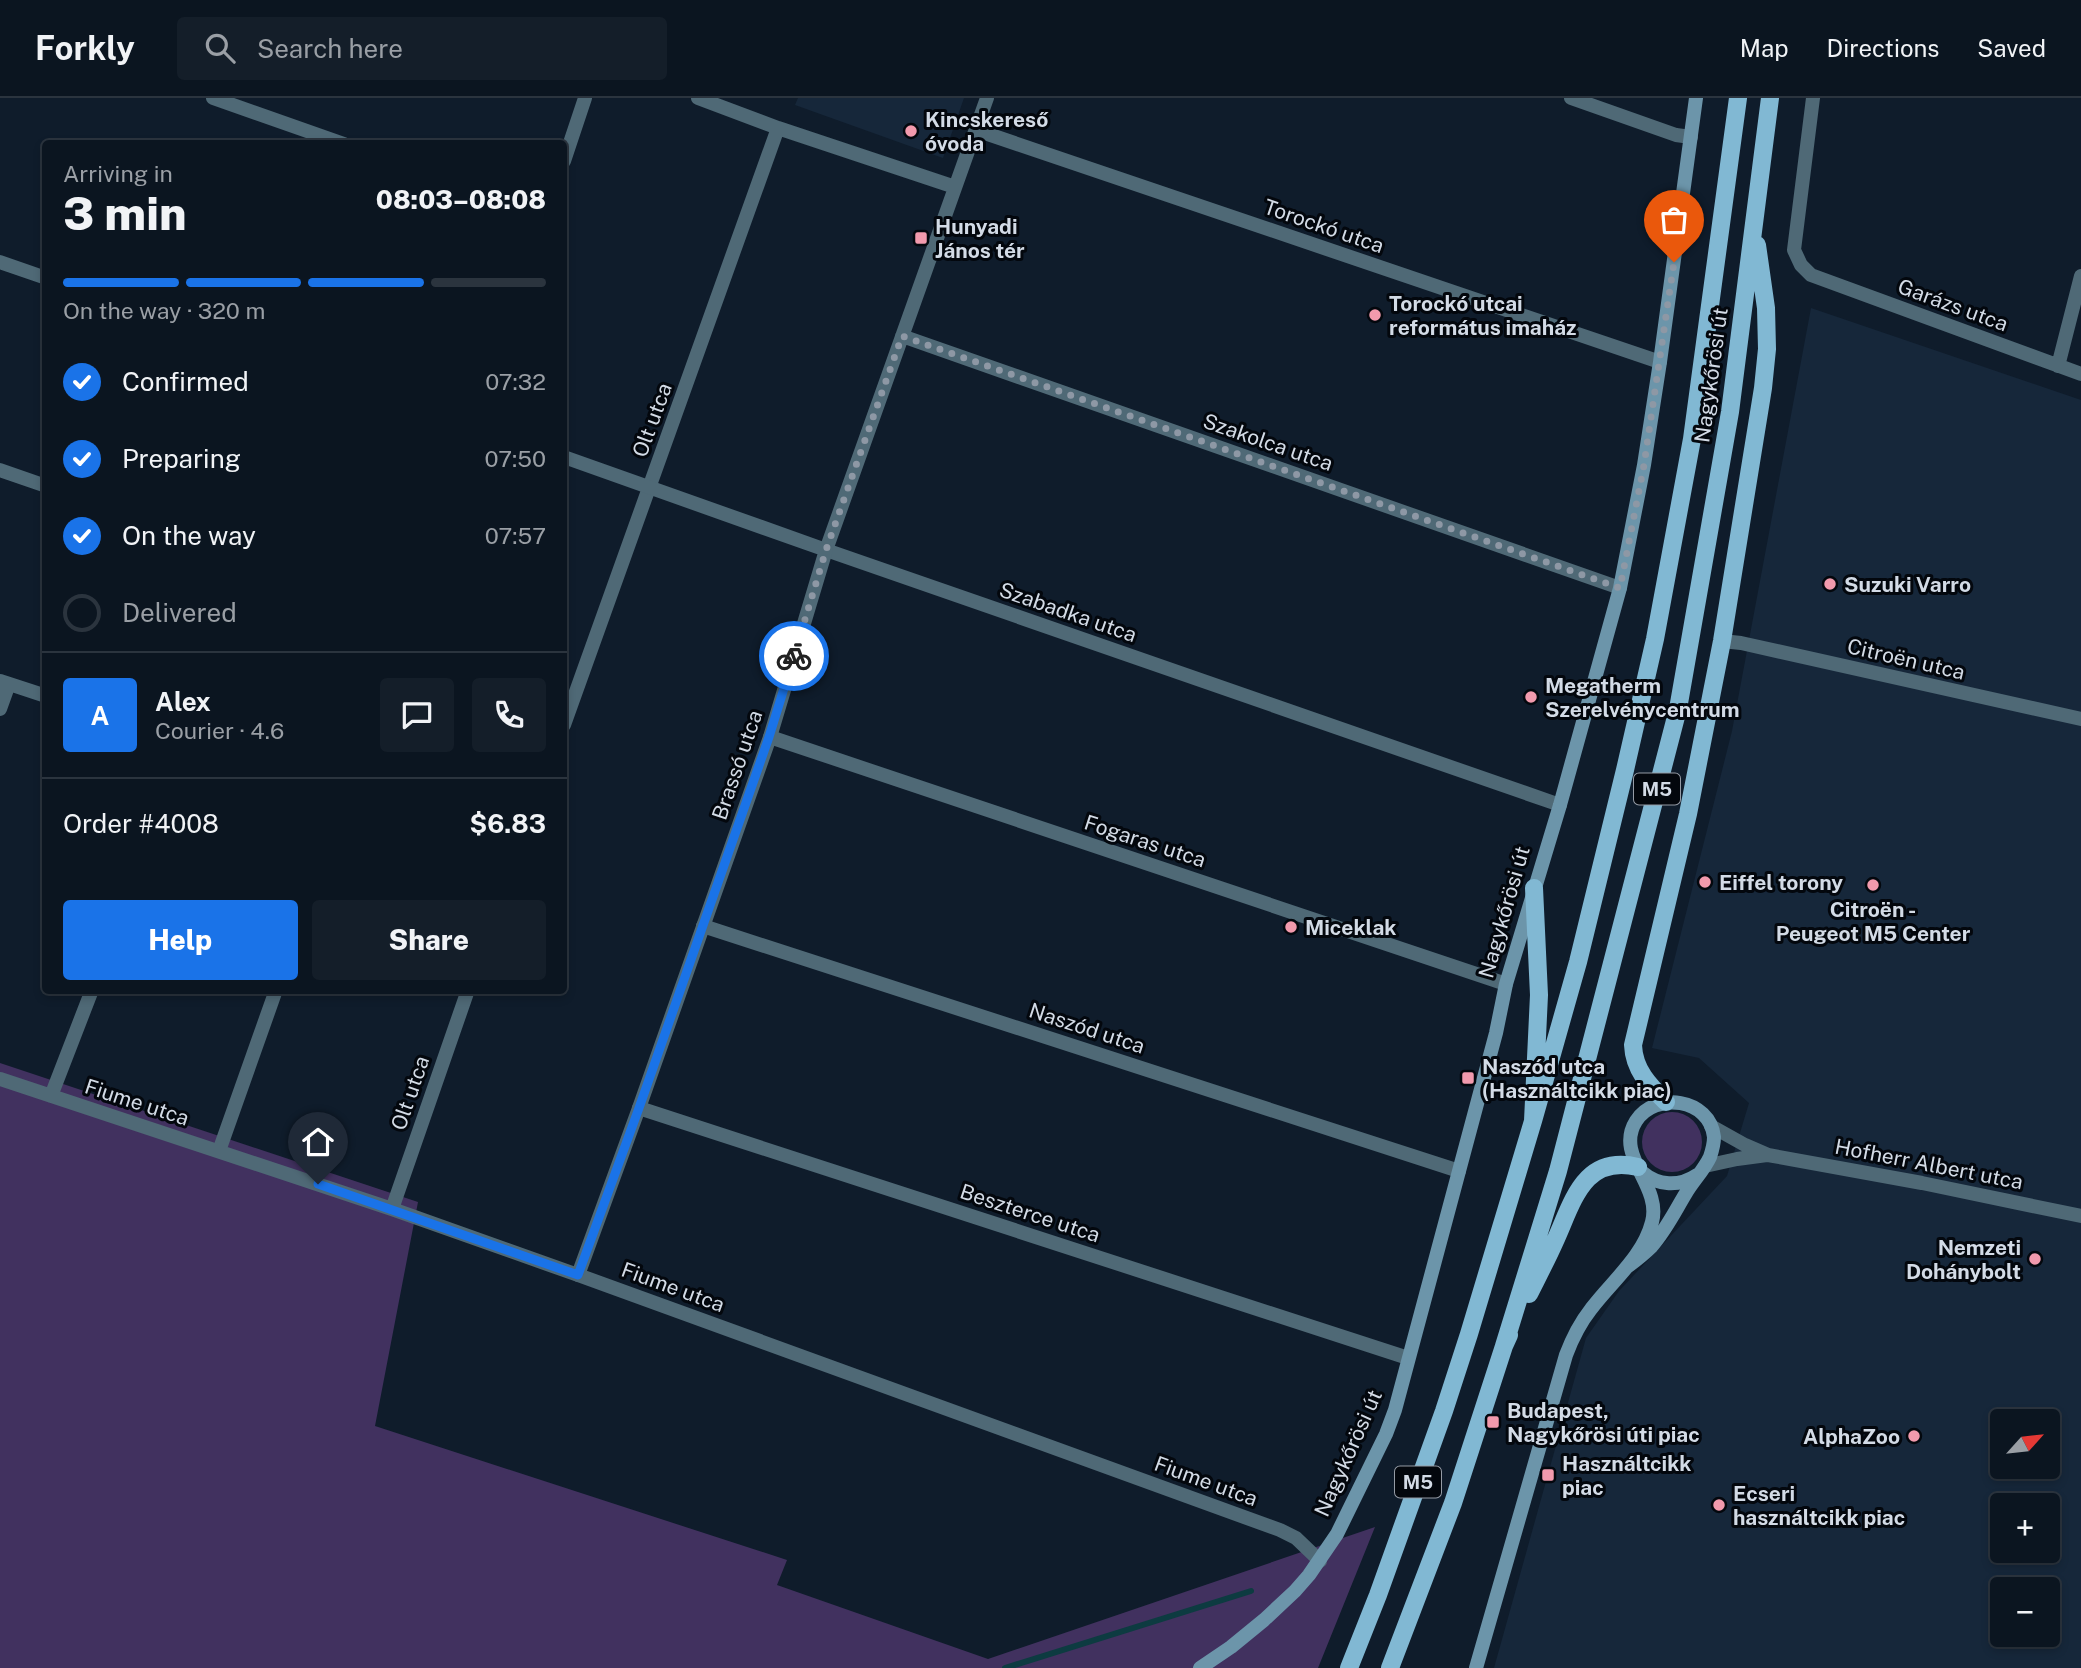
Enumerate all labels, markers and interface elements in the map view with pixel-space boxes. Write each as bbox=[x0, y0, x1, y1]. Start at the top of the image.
search box bbox=[177, 17, 667, 80]
text: Forkly bbox=[35, 29, 135, 67]
icon: search bbox=[201, 29, 239, 67]
text: Search here bbox=[257, 33, 403, 64]
text: Map bbox=[1740, 34, 1789, 62]
text: Directions bbox=[1827, 34, 1939, 62]
text: Saved bbox=[1977, 34, 2046, 62]
place label: Kincskereső óvoda bbox=[925, 107, 1049, 156]
marker: Kincskereső óvoda bbox=[903, 123, 919, 139]
text: Arriving in bbox=[63, 160, 173, 187]
text: 08:03–08:08 bbox=[376, 184, 546, 215]
text: 3 min bbox=[63, 186, 187, 240]
pin bbox=[1644, 190, 1704, 262]
street label: Torockó utca bbox=[1261, 194, 1387, 258]
icon: bag bbox=[1655, 201, 1693, 239]
place label: Hunyadi János tér bbox=[935, 214, 1025, 263]
marker: Hunyadi János tér bbox=[913, 230, 929, 246]
street label: Garázs utca bbox=[1895, 274, 2011, 336]
place label: Torockó utcai református imaház bbox=[1389, 291, 1576, 340]
text: On the way · 320 m bbox=[63, 297, 265, 324]
street label: Nagykőrösi út bbox=[1689, 306, 1733, 444]
marker: Torockó utcai református imaház bbox=[1367, 307, 1383, 323]
icon: check bbox=[63, 363, 101, 401]
text: Confirmed bbox=[122, 366, 249, 397]
text: 07:32 bbox=[485, 368, 546, 395]
street label: Olt utca bbox=[627, 380, 677, 460]
street label: Szakolca utca bbox=[1200, 408, 1336, 476]
icon: check bbox=[63, 440, 101, 478]
text: Preparing bbox=[122, 443, 241, 474]
text: 07:50 bbox=[485, 445, 546, 472]
icon: check bbox=[63, 517, 101, 555]
text: On the way bbox=[122, 520, 256, 551]
text: 07:57 bbox=[485, 522, 546, 549]
place label: Suzuki Varro bbox=[1844, 572, 1971, 597]
marker: Suzuki Varro bbox=[1822, 576, 1838, 592]
street label: Szabadka utca bbox=[996, 577, 1140, 647]
text: Delivered bbox=[122, 597, 237, 628]
courier bbox=[759, 621, 829, 691]
street label: Citroën utca bbox=[1845, 633, 1967, 685]
icon: bike bbox=[775, 637, 813, 675]
place label: Megatherm Szerelvénycentrum bbox=[1545, 673, 1740, 722]
button: chat bbox=[380, 678, 454, 752]
button: phone bbox=[472, 678, 546, 752]
text: Alex bbox=[155, 686, 211, 717]
marker: Megatherm Szerelvénycentrum bbox=[1523, 689, 1539, 705]
text: A bbox=[91, 700, 109, 731]
street label: Brassó utca bbox=[707, 707, 767, 823]
text: Courier · 4.6 bbox=[155, 717, 284, 744]
road number: M5 bbox=[1634, 774, 1680, 804]
text: Order #4008 bbox=[63, 808, 219, 839]
text: $6.83 bbox=[469, 808, 546, 839]
street label: Fogaras utca bbox=[1081, 810, 1209, 872]
street label: Nagykőrösi út bbox=[1473, 843, 1535, 981]
place label: Eiffel torony bbox=[1719, 870, 1843, 895]
marker: Eiffel torony bbox=[1697, 874, 1713, 890]
marker: Citroën - Peugeot M5 Center bbox=[1865, 877, 1881, 893]
place label: Citroën - Peugeot M5 Center bbox=[1776, 897, 1971, 946]
button: Help bbox=[63, 900, 298, 980]
button: Share bbox=[312, 900, 546, 980]
place label: Miceklak bbox=[1305, 915, 1396, 940]
marker: Miceklak bbox=[1283, 919, 1299, 935]
street label: Naszód utca bbox=[1026, 998, 1148, 1058]
street label: Olt utca bbox=[386, 1052, 434, 1134]
place label: Naszód utca (Használtcikk piac) bbox=[1482, 1054, 1672, 1103]
marker: Naszód utca (Használtcikk piac) bbox=[1460, 1070, 1476, 1086]
street label: Fiume utca bbox=[82, 1073, 192, 1131]
pin bbox=[288, 1112, 348, 1184]
icon: home bbox=[299, 1123, 337, 1161]
street label: Hofherr Albert utca bbox=[1833, 1134, 2025, 1194]
street label: Beszterce utca bbox=[957, 1179, 1103, 1247]
place label: Nemzeti Dohánybolt bbox=[1906, 1235, 2021, 1284]
marker: Nemzeti Dohánybolt bbox=[2027, 1251, 2043, 1267]
street label: Fiume utca bbox=[618, 1257, 728, 1317]
street label: Nagykőrösi út bbox=[1309, 1386, 1387, 1520]
place label: Budapest, Nagykőrösi úti piac bbox=[1507, 1398, 1700, 1447]
north arrow bbox=[1990, 1409, 2060, 1479]
map controls bbox=[1990, 1409, 2060, 1647]
marker: Budapest, Nagykőrösi úti piac bbox=[1485, 1414, 1501, 1430]
place label: AlphaZoo bbox=[1803, 1424, 1900, 1449]
marker: AlphaZoo bbox=[1906, 1428, 1922, 1444]
street label: Fiume utca bbox=[1151, 1451, 1261, 1511]
place label: Használtcikk piac bbox=[1562, 1451, 1692, 1500]
road number: M5 bbox=[1395, 1466, 1441, 1498]
marker: Használtcikk piac bbox=[1540, 1467, 1556, 1483]
place label: Ecseri használtcikk piac bbox=[1733, 1481, 1905, 1530]
button: + bbox=[1990, 1493, 2060, 1563]
marker: Ecseri használtcikk piac bbox=[1711, 1497, 1727, 1513]
button: − bbox=[1990, 1577, 2060, 1647]

